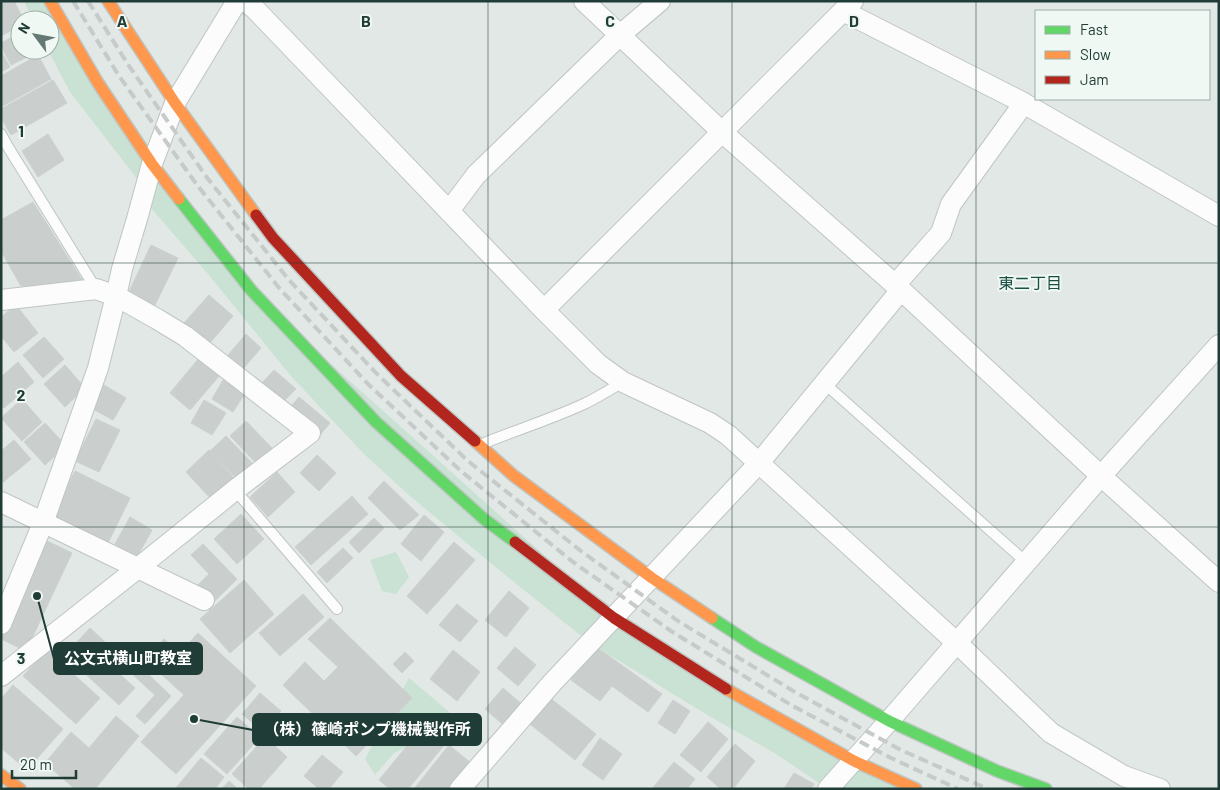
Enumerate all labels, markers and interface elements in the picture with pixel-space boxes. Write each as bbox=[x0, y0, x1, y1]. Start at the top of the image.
north arrow bbox=[10, 10, 60, 60]
legend bbox=[1035, 10, 1210, 100]
text: A bbox=[117, 11, 128, 30]
text: B bbox=[361, 11, 371, 30]
text: C bbox=[605, 11, 615, 30]
text: D bbox=[849, 11, 859, 30]
text: N bbox=[14, 19, 33, 36]
text: Fast bbox=[1080, 20, 1108, 38]
text: Slow bbox=[1080, 45, 1111, 63]
text: Jam bbox=[1080, 70, 1109, 88]
text: 1 bbox=[18, 121, 24, 140]
district label: 東二丁目 bbox=[998, 273, 1062, 292]
text: 2 bbox=[17, 385, 26, 404]
callout: 公文式横山町教室 bbox=[54, 643, 202, 674]
text: 3 bbox=[17, 648, 25, 667]
text: 公文式横山町教室 bbox=[64, 648, 192, 667]
callout: （株）篠崎ポンプ機械製作所 bbox=[253, 714, 481, 745]
text: （株）篠崎ポンプ機械製作所 bbox=[263, 719, 471, 738]
scale bar bbox=[12, 748, 76, 780]
text: 20 m bbox=[20, 755, 52, 773]

